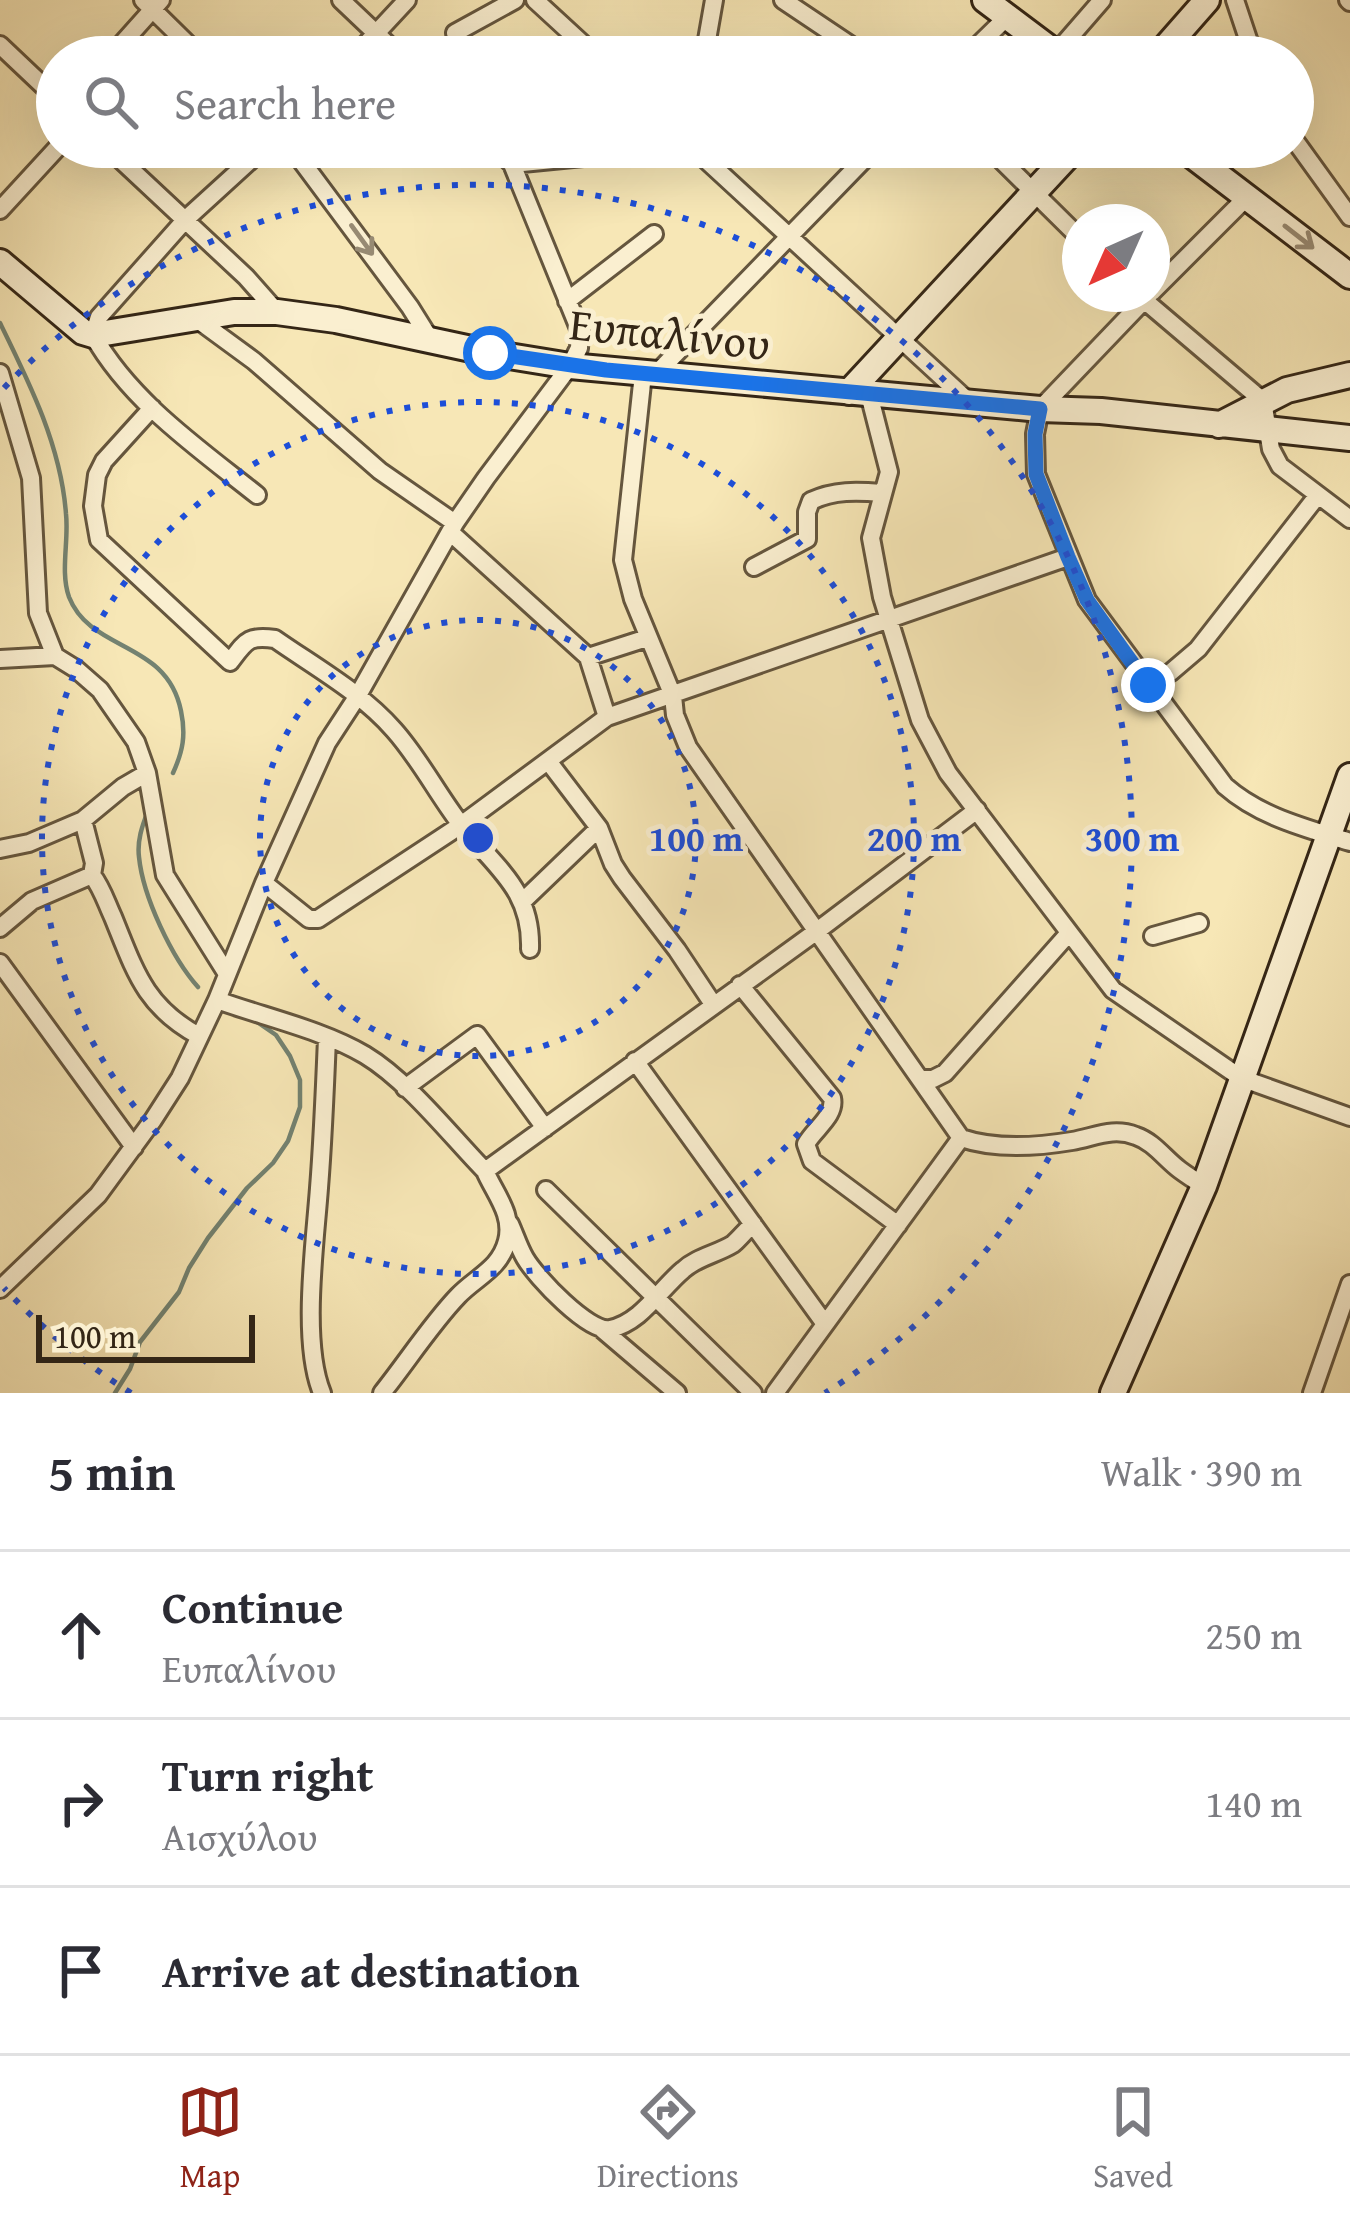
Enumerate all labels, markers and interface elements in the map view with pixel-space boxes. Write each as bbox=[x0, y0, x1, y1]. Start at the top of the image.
search box bbox=[36, 36, 1314, 168]
icon: search bbox=[78, 69, 144, 135]
text: Search here bbox=[174, 70, 396, 135]
north arrow bbox=[1062, 204, 1170, 312]
one-way arrow bbox=[349, 223, 374, 256]
one-way arrow bbox=[1282, 223, 1315, 249]
street label: Ευπαλίνου bbox=[567, 290, 773, 376]
route start bbox=[463, 326, 517, 380]
route end bbox=[1121, 658, 1175, 712]
text: 100 m bbox=[649, 811, 744, 864]
text: 200 m bbox=[867, 811, 962, 864]
text: 300 m bbox=[1085, 811, 1180, 864]
centre of rings bbox=[457, 817, 499, 859]
scale bar bbox=[36, 1309, 255, 1362]
text: 100 m bbox=[54, 1312, 136, 1360]
text: 5 min bbox=[48, 1434, 175, 1509]
text: Walk · 390 m bbox=[1101, 1443, 1302, 1500]
text: Continue bbox=[162, 1574, 343, 1639]
icon: ahead bbox=[48, 1602, 114, 1668]
text: 250 m bbox=[1205, 1606, 1302, 1663]
text: Ευπαλίνου bbox=[162, 1639, 336, 1696]
text: Turn right bbox=[162, 1742, 374, 1807]
icon: right bbox=[48, 1770, 114, 1836]
text: 140 m bbox=[1205, 1774, 1302, 1831]
text: Αισχύλου bbox=[162, 1807, 318, 1864]
icon: arrive bbox=[48, 1938, 114, 2004]
text: Arrive at destination bbox=[162, 1938, 580, 2003]
tab: Map bbox=[177, 2079, 243, 2199]
tab: Directions bbox=[597, 2079, 739, 2199]
tab: Saved bbox=[1093, 2079, 1173, 2199]

